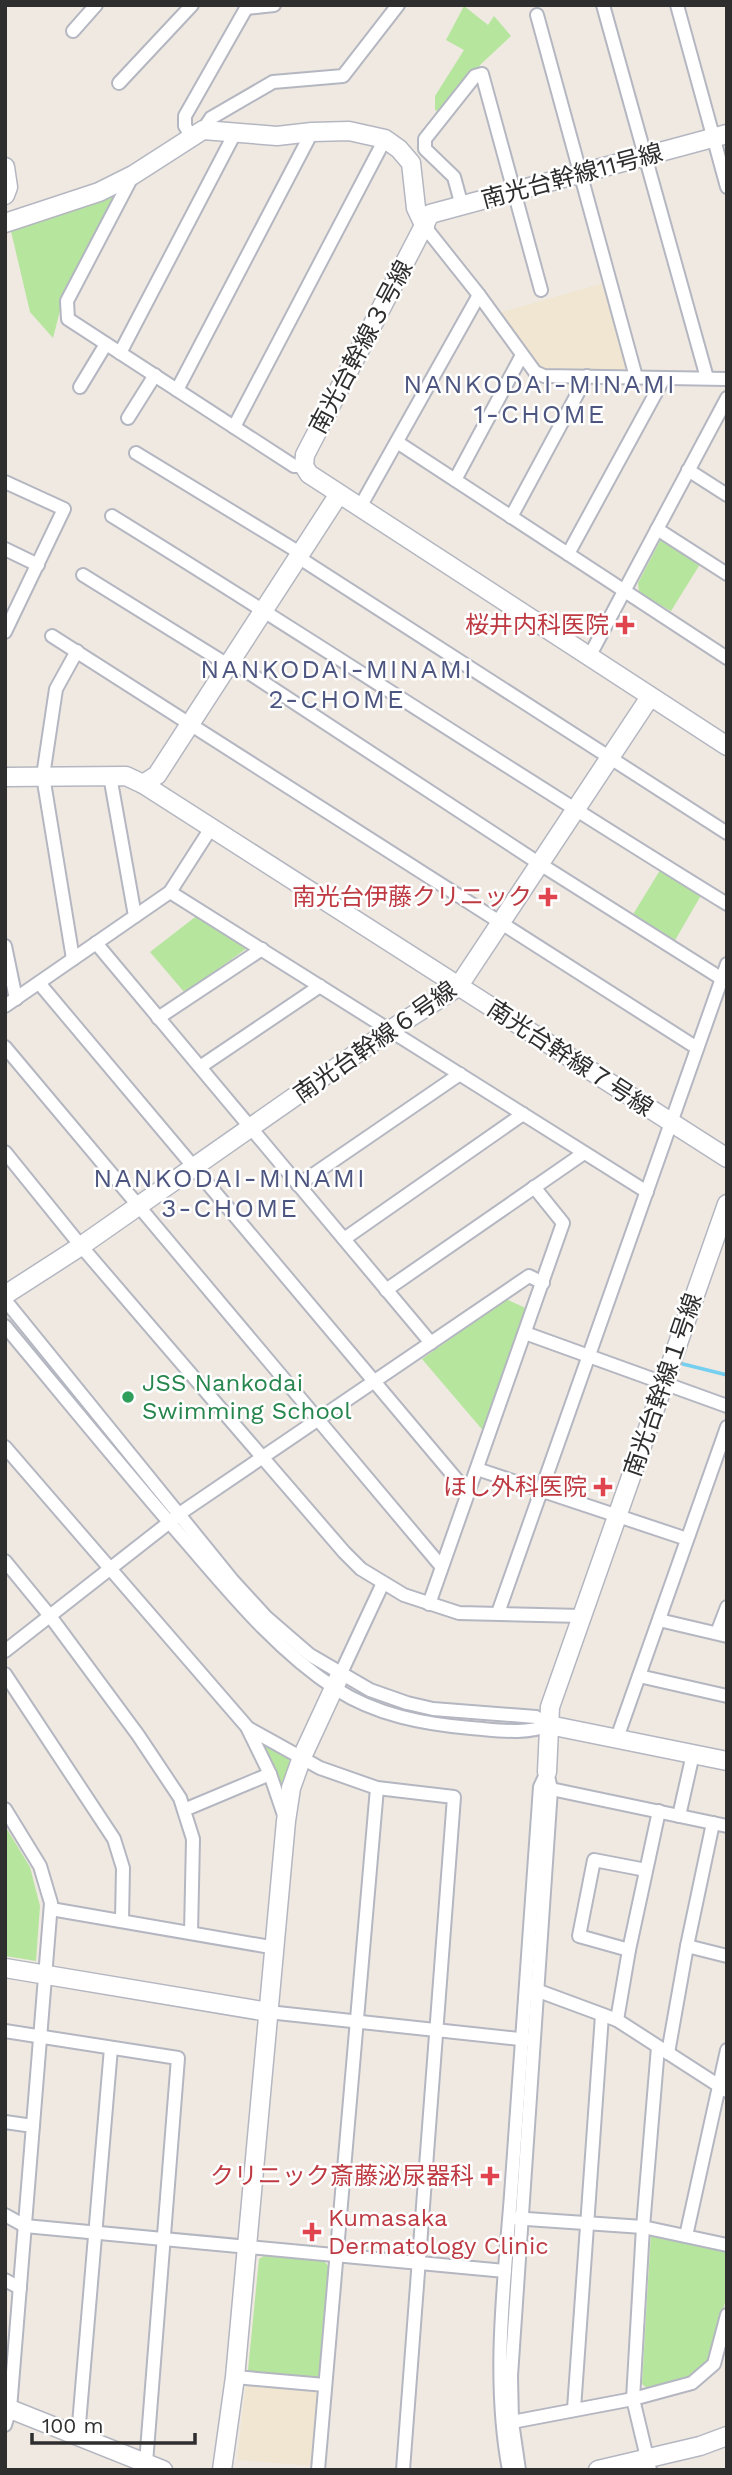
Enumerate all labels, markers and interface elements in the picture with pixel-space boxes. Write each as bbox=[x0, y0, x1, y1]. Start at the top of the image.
street label: 南光台幹線11号線 bbox=[478, 138, 666, 214]
street label: 南光台幹線３号線 bbox=[304, 256, 418, 438]
district label: NANKODAI-MINAMI 1-CHOME bbox=[403, 369, 677, 429]
place label: 桜井内科医院 bbox=[465, 611, 609, 639]
marker: 桜井内科医院 bbox=[615, 615, 635, 635]
district label: NANKODAI-MINAMI 2-CHOME bbox=[200, 654, 474, 714]
place label: 南光台伊藤クリニック bbox=[292, 883, 532, 911]
marker: 南光台伊藤クリニック bbox=[538, 887, 558, 907]
street label: 南光台幹線６号線 bbox=[288, 975, 462, 1109]
street label: 南光台幹線７号線 bbox=[482, 994, 658, 1122]
district label: NANKODAI-MINAMI 3-CHOME bbox=[93, 1163, 367, 1223]
street label: 南光台幹線１号線 bbox=[619, 1290, 707, 1480]
place label: JSS Nankodai Swimming School bbox=[142, 1369, 352, 1425]
marker: JSS Nankodai Swimming School bbox=[120, 1389, 136, 1405]
place label: ほし外科医院 bbox=[443, 1473, 587, 1501]
marker: ほし外科医院 bbox=[593, 1477, 613, 1497]
place label: クリニック斎藤泌尿器科 bbox=[210, 2162, 474, 2190]
marker: クリニック斎藤泌尿器科 bbox=[480, 2166, 500, 2186]
place label: Kumasaka Dermatology Clinic bbox=[328, 2204, 549, 2260]
marker: Kumasaka Dermatology Clinic bbox=[302, 2222, 322, 2242]
scale bar bbox=[32, 2402, 194, 2446]
text: 100 m bbox=[42, 2413, 104, 2438]

